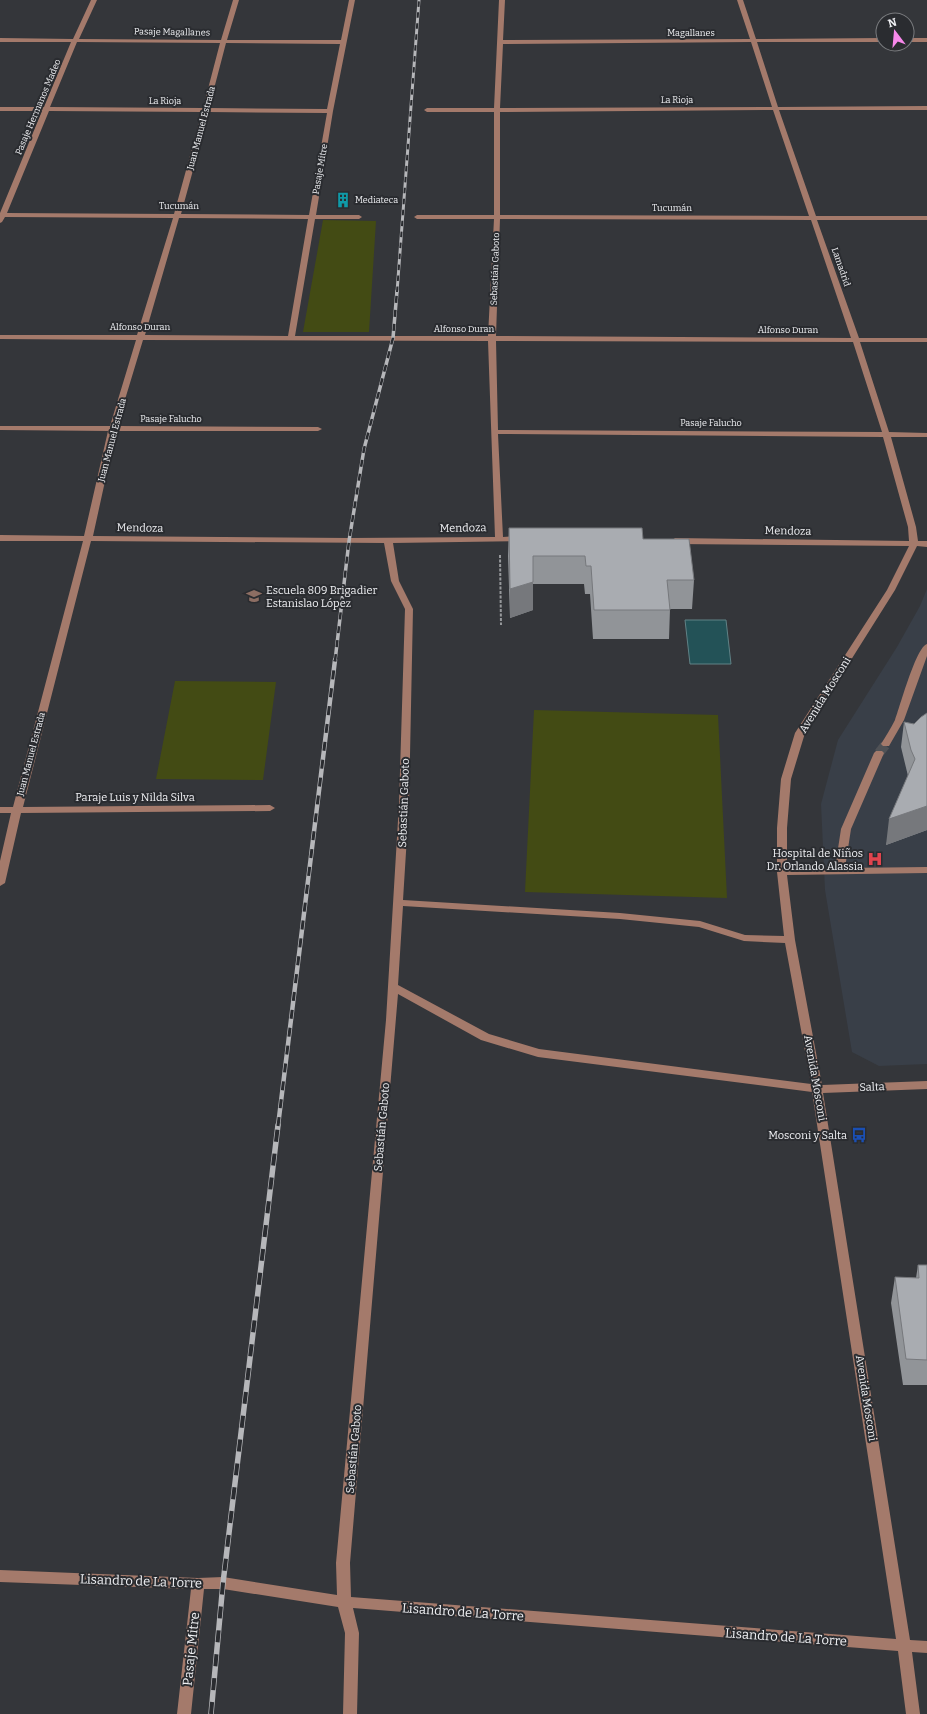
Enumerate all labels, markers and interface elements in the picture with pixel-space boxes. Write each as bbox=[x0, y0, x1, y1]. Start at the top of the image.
north arrow bbox=[875, 12, 915, 52]
text: N bbox=[887, 15, 899, 30]
street label: Pasaje Magallanes bbox=[134, 26, 210, 38]
street label: Magallanes bbox=[667, 28, 715, 38]
street label: Pasaje Hermanos Madeo bbox=[13, 58, 63, 156]
street label: Juan Manuel Estrada bbox=[185, 85, 217, 172]
street label: La Rioja bbox=[661, 95, 693, 105]
street label: La Rioja bbox=[149, 96, 181, 106]
street label: Pasaje Mitre bbox=[311, 143, 329, 195]
building icon: Mediateca bbox=[334, 191, 352, 209]
place label: Mediateca bbox=[355, 195, 398, 205]
street label: Tucumán bbox=[159, 201, 199, 211]
street label: Tucumán bbox=[652, 203, 692, 213]
street label: Sebastián Gaboto bbox=[489, 232, 501, 306]
street label: Lamadrid bbox=[830, 246, 853, 288]
street label: Alfonso Duran bbox=[110, 322, 170, 332]
street label: Alfonso Duran bbox=[434, 324, 494, 334]
street label: Alfonso Duran bbox=[758, 325, 818, 335]
street label: Juan Manuel Estrada bbox=[96, 397, 128, 484]
street label: Pasaje Falucho bbox=[140, 414, 202, 424]
street label: Pasaje Falucho bbox=[680, 418, 742, 428]
street label: Mendoza bbox=[117, 521, 163, 535]
street label: Mendoza bbox=[440, 521, 486, 535]
street label: Mendoza bbox=[765, 524, 811, 538]
place label: Escuela 809 Brigadier Estanislao López bbox=[266, 584, 377, 610]
school or university icon: Escuela 809 Brigadier Estanislao López bbox=[245, 587, 263, 605]
street label: Avenida Mosconi bbox=[796, 654, 854, 735]
street label: Juan Manuel Estrada bbox=[15, 711, 47, 798]
street label: Sebastián Gaboto bbox=[396, 758, 412, 848]
street label: Paraje Luis y Nilda Silva bbox=[75, 791, 195, 804]
place label: Hospital de Niños Dr. Orlando Alassia bbox=[767, 847, 863, 873]
hospital icon: Hospital de Niños Dr. Orlando Alassia bbox=[866, 850, 884, 868]
street label: Avenida Mosconi bbox=[801, 1034, 829, 1123]
street label: Salta bbox=[859, 1080, 885, 1094]
street label: Sebastián Gaboto bbox=[372, 1082, 392, 1172]
bus stop icon: Mosconi y Salta bbox=[850, 1126, 868, 1144]
place label: Mosconi y Salta bbox=[768, 1129, 847, 1142]
street label: Avenida Mosconi bbox=[853, 1354, 879, 1443]
street label: Sebastián Gaboto bbox=[344, 1404, 364, 1494]
street label: Lisandro de La Torre bbox=[80, 1571, 202, 1591]
street label: Lisandro de La Torre bbox=[401, 1600, 525, 1624]
street label: Pasaje Mitre bbox=[180, 1612, 202, 1686]
street label: Lisandro de La Torre bbox=[724, 1625, 848, 1649]

